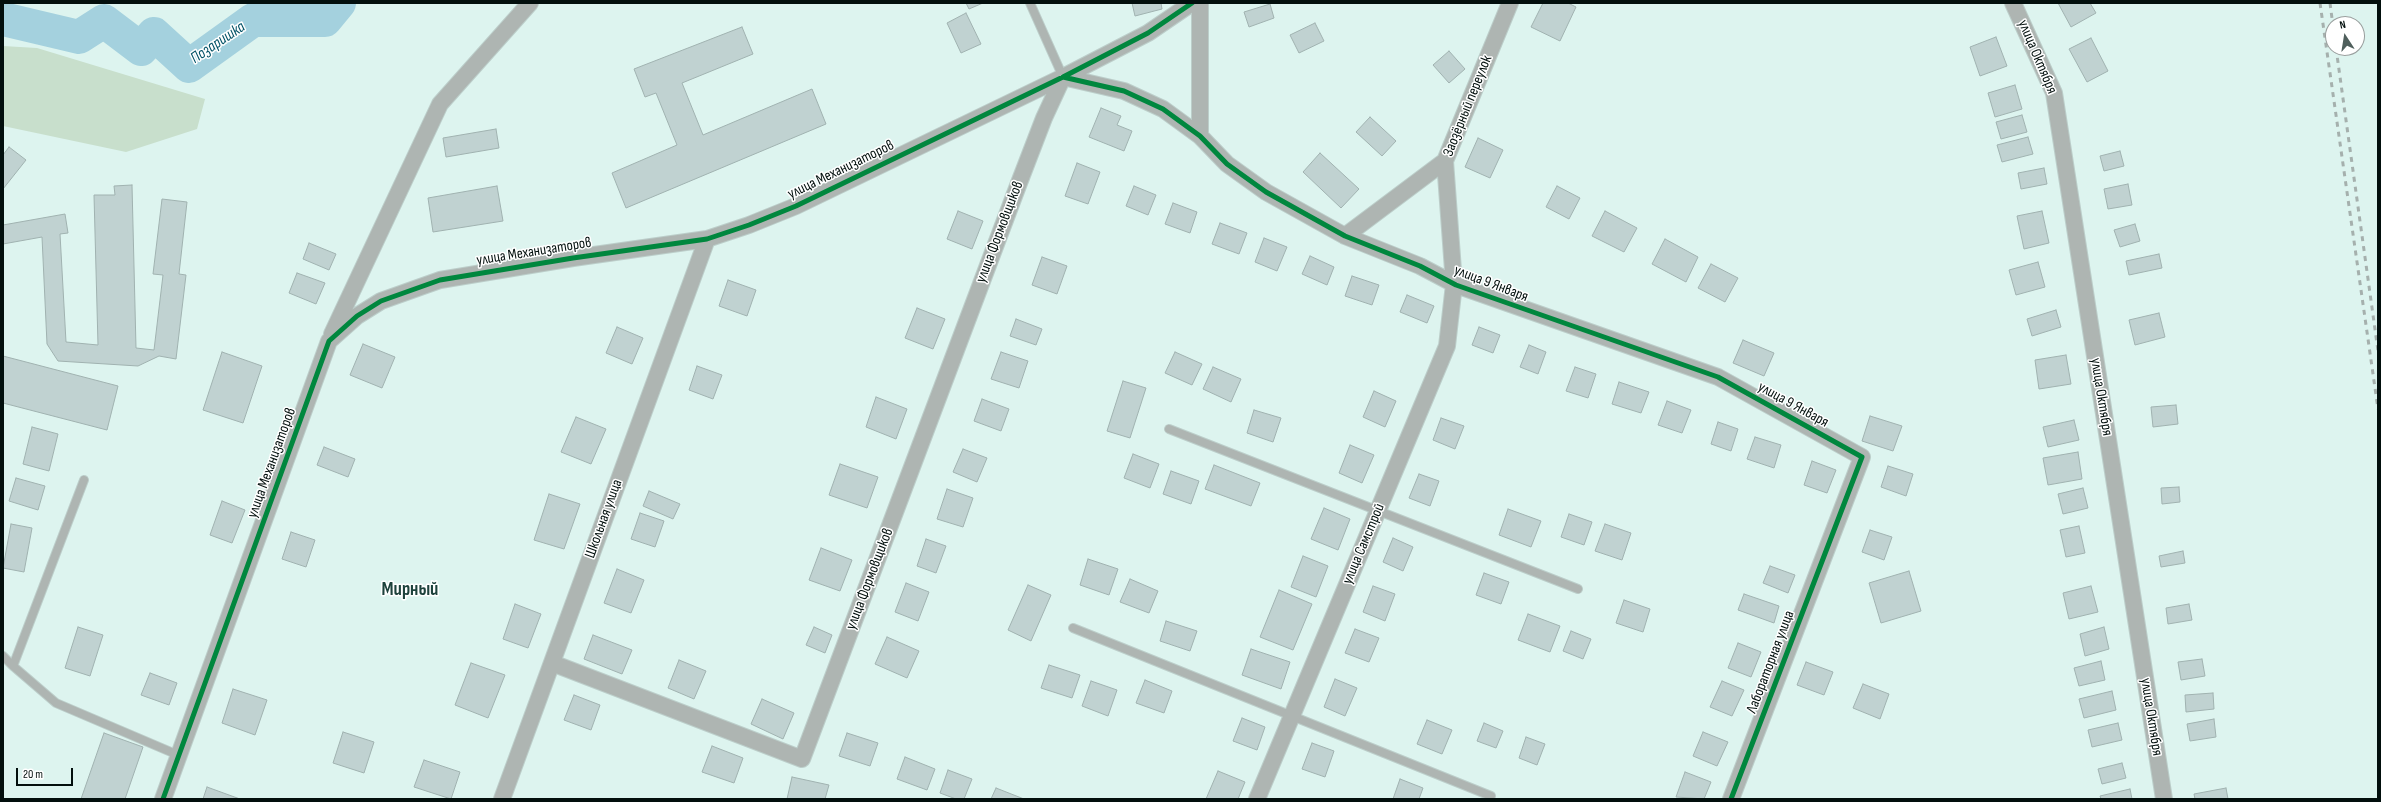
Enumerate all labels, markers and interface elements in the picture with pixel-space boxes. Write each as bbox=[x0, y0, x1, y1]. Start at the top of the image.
north arrow bbox=[2325, 16, 2365, 56]
street label: улица Октября bbox=[2013, 17, 2061, 97]
water label: Позаришка bbox=[187, 18, 249, 68]
text: N bbox=[2338, 18, 2347, 32]
street label: Заозёрный переулок bbox=[1440, 53, 1496, 159]
street label: улица Механизаторов bbox=[785, 137, 897, 203]
street label: улица Формовщиков bbox=[972, 179, 1028, 285]
street label: улица Механизаторов bbox=[475, 234, 593, 270]
street label: улица 9 Января bbox=[1451, 262, 1531, 306]
street label: улица Октября bbox=[2086, 357, 2116, 437]
street label: улица 9 Января bbox=[1755, 378, 1831, 432]
street label: улица Механизаторов bbox=[244, 405, 300, 521]
street label: Школьная улица bbox=[581, 477, 627, 561]
street label: улица Самстрой bbox=[1339, 501, 1389, 587]
street label: улица Формовщиков bbox=[842, 526, 898, 632]
district label: Мирный bbox=[382, 579, 438, 601]
street label: Лабораторная улица bbox=[1743, 608, 1799, 716]
street label: улица Октября bbox=[2136, 677, 2166, 757]
scale bar bbox=[18, 760, 75, 786]
text: 20 m bbox=[23, 767, 43, 782]

